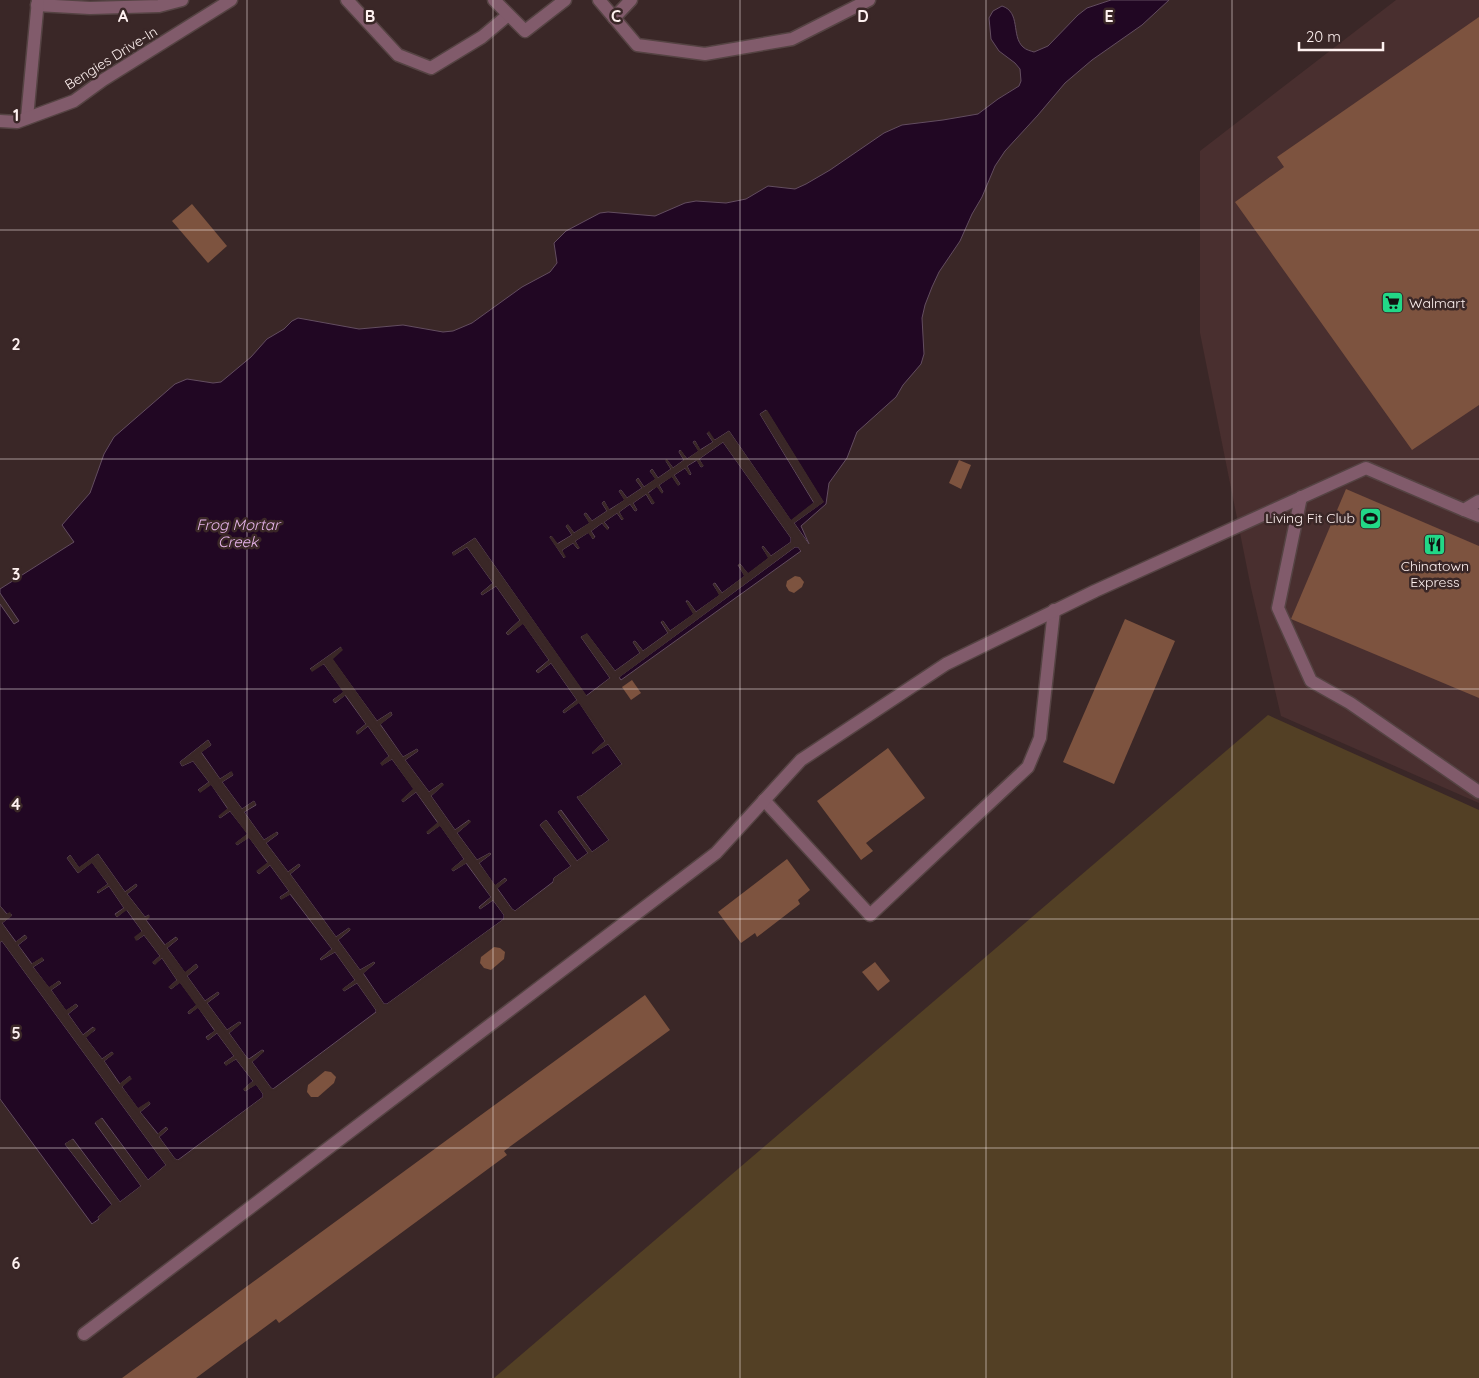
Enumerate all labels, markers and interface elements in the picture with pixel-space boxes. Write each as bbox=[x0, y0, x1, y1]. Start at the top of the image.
text: A bbox=[118, 6, 129, 26]
text: B bbox=[365, 6, 375, 26]
text: C bbox=[611, 6, 621, 26]
text: D bbox=[857, 6, 869, 26]
text: E bbox=[1104, 6, 1114, 26]
scale bar bbox=[1299, 20, 1383, 52]
street label: Bengies Drive-In bbox=[61, 22, 161, 94]
text: 20 m bbox=[1306, 27, 1341, 46]
text: 1 bbox=[13, 105, 19, 125]
supermarket icon: Walmart bbox=[1381, 291, 1405, 315]
place label: Walmart bbox=[1409, 294, 1466, 312]
text: 2 bbox=[11, 334, 21, 354]
sports icon: Living Fit Club bbox=[1359, 506, 1383, 530]
place label: Living Fit Club bbox=[1265, 509, 1355, 527]
water label: Frog Mortar Creek bbox=[196, 515, 282, 551]
restaurant icon: Chinatown Express bbox=[1423, 532, 1447, 556]
place label: Chinatown Express bbox=[1401, 557, 1469, 591]
text: 3 bbox=[12, 564, 20, 584]
text: 4 bbox=[11, 794, 21, 814]
text: 5 bbox=[11, 1023, 21, 1043]
text: 6 bbox=[12, 1253, 21, 1273]

